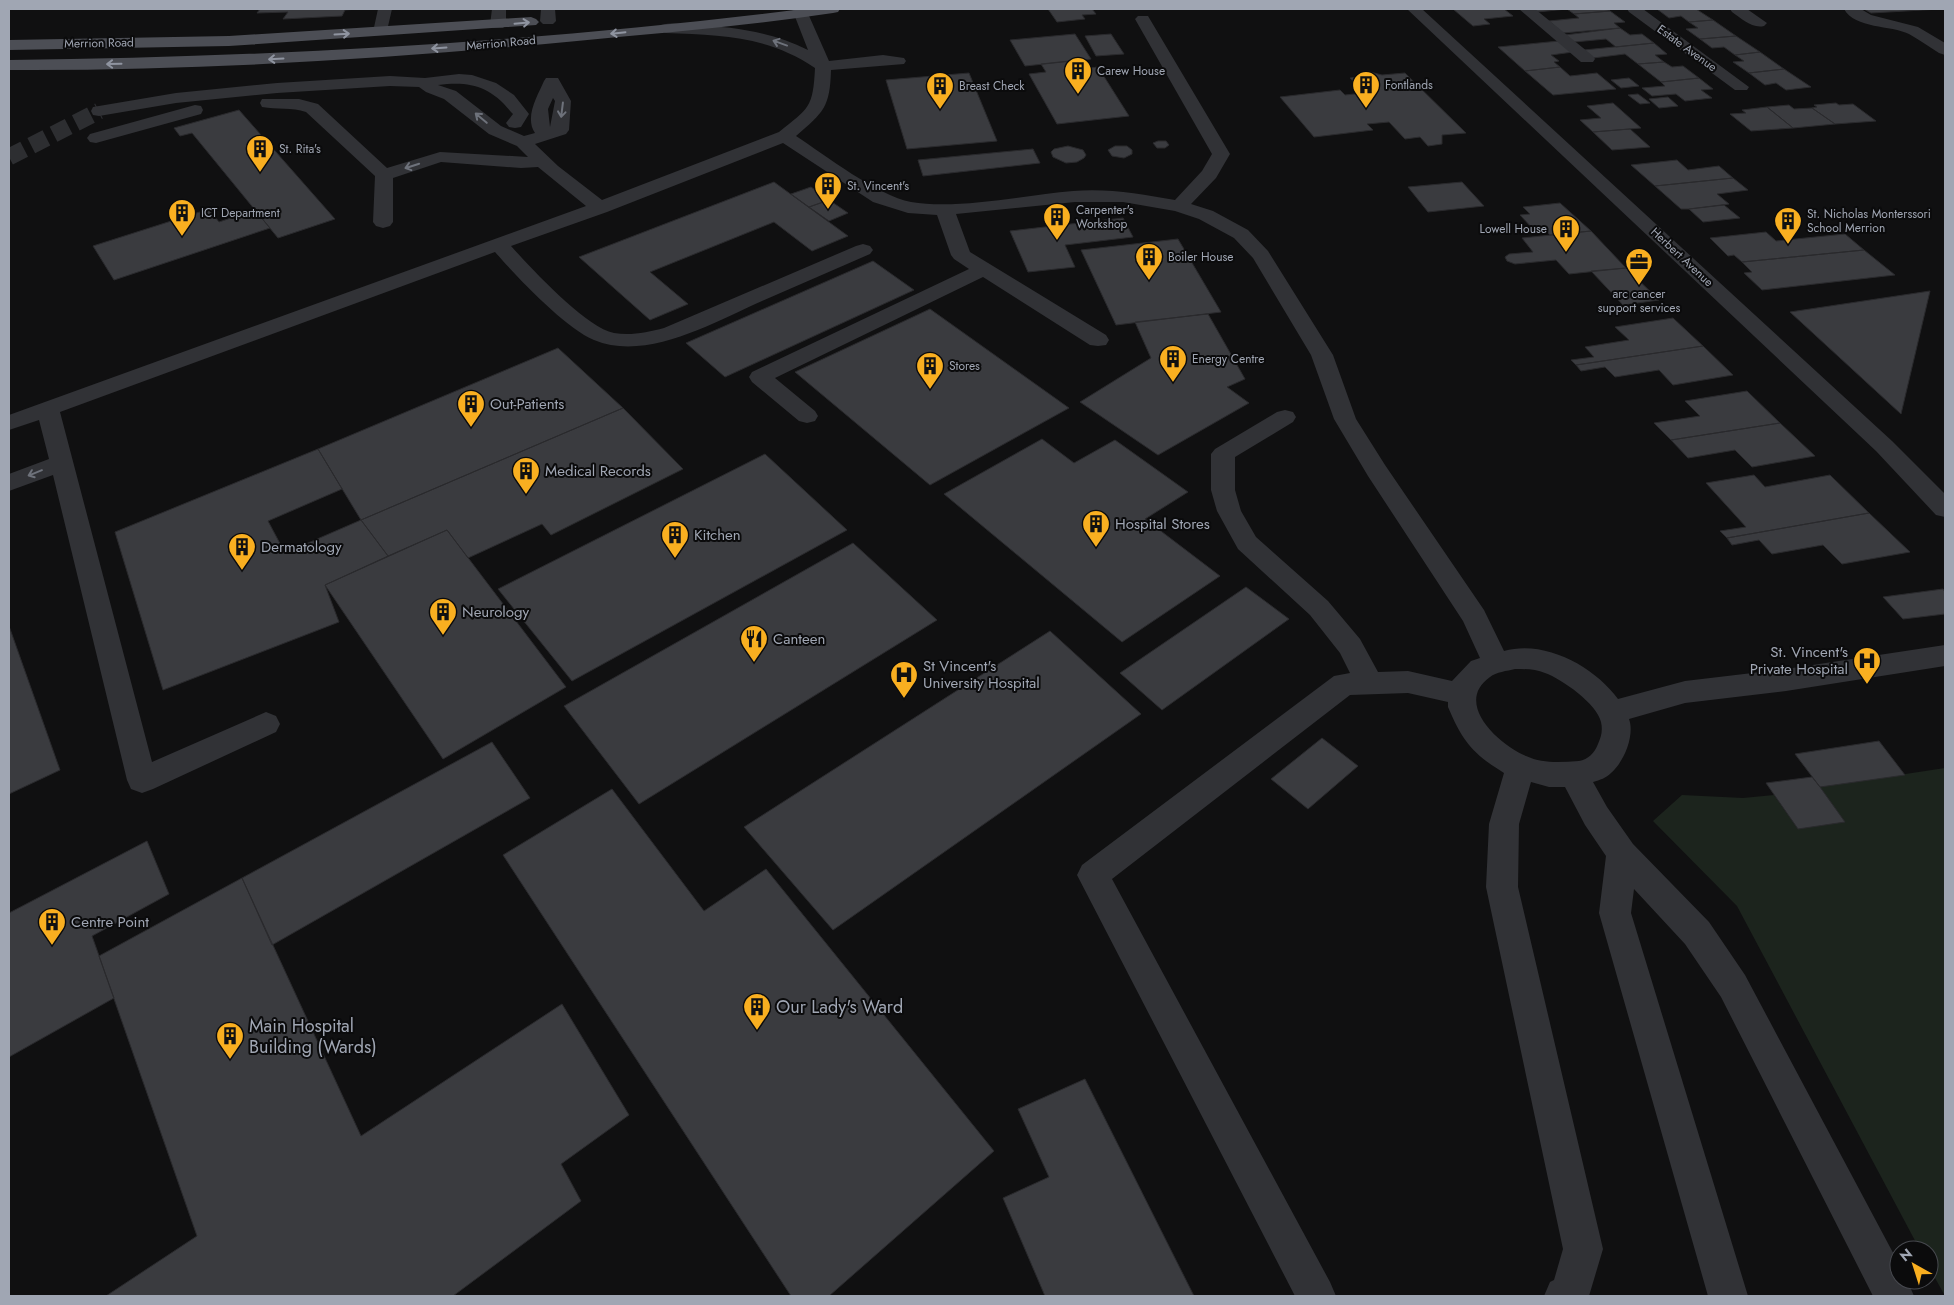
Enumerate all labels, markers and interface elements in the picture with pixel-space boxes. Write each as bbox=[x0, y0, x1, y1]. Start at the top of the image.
one-way arrow bbox=[514, 18, 530, 28]
street label: Estate Avenue bbox=[1653, 20, 1721, 76]
one-way arrow bbox=[610, 28, 626, 38]
one-way arrow bbox=[334, 30, 350, 39]
street label: Merrion Road bbox=[466, 31, 536, 55]
street label: Merrion Road bbox=[64, 33, 134, 53]
one-way arrow bbox=[773, 38, 789, 47]
one-way arrow bbox=[431, 44, 447, 53]
one-way arrow bbox=[269, 54, 285, 63]
building icon: Carew House bbox=[1063, 56, 1093, 95]
one-way arrow bbox=[106, 59, 122, 69]
place label: Carew House bbox=[1097, 62, 1165, 80]
building icon: Fontlands bbox=[1351, 70, 1381, 109]
building icon: Breast Check bbox=[925, 71, 955, 110]
place label: Fontlands bbox=[1385, 76, 1433, 94]
place label: Breast Check bbox=[959, 77, 1025, 95]
one-way arrow bbox=[557, 102, 567, 118]
one-way arrow bbox=[474, 113, 487, 124]
building icon: St. Rita's bbox=[245, 134, 275, 173]
place label: St. Rita's bbox=[279, 140, 321, 158]
one-way arrow bbox=[404, 161, 420, 171]
building icon: St. Vincent's bbox=[813, 171, 843, 210]
place label: St. Vincent's bbox=[847, 177, 909, 195]
building icon: ICT Department bbox=[167, 198, 197, 237]
place label: Carpenter's Workshop bbox=[1076, 201, 1134, 233]
building icon: Carpenter's Workshop bbox=[1042, 202, 1072, 241]
place label: ICT Department bbox=[201, 204, 280, 222]
place label: St. Nicholas Monterssori School Merrion bbox=[1807, 205, 1931, 237]
building icon: St. Nicholas Monterssori School Merrion bbox=[1773, 206, 1803, 245]
building icon: Lowell House bbox=[1551, 214, 1581, 253]
place label: Lowell House bbox=[1479, 220, 1547, 238]
street label: Herbert Avenue bbox=[1647, 223, 1717, 291]
building icon: Boiler House bbox=[1134, 242, 1164, 281]
office icon: arc cancer support services bbox=[1624, 247, 1654, 286]
place label: Boiler House bbox=[1168, 248, 1233, 266]
place label: arc cancer support services bbox=[1598, 285, 1680, 317]
building icon: Energy Centre bbox=[1158, 344, 1188, 383]
place label: Energy Centre bbox=[1192, 350, 1264, 368]
building icon: Stores bbox=[915, 351, 945, 390]
place label: Stores bbox=[949, 357, 980, 375]
building icon: Out-Patients bbox=[456, 389, 486, 428]
place label: Out-Patients bbox=[490, 393, 564, 415]
building icon: Medical Records bbox=[511, 456, 541, 495]
place label: Medical Records bbox=[545, 460, 651, 482]
one-way arrow bbox=[28, 469, 43, 478]
building icon: Hospital Stores bbox=[1081, 509, 1111, 548]
place label: Hospital Stores bbox=[1115, 513, 1210, 535]
building icon: Kitchen bbox=[660, 520, 690, 559]
place label: Kitchen bbox=[694, 524, 741, 546]
building icon: Dermatology bbox=[227, 532, 257, 571]
place label: Dermatology bbox=[261, 536, 342, 558]
building icon: Neurology bbox=[428, 597, 458, 636]
place label: Neurology bbox=[462, 601, 530, 623]
restaurant icon: Canteen bbox=[739, 624, 769, 663]
place label: Canteen bbox=[773, 628, 825, 650]
place label: St. Vincent's Private Hospital bbox=[1750, 641, 1848, 680]
hospital icon: St. Vincent's Private Hospital bbox=[1852, 646, 1882, 685]
place label: St Vincent's University Hospital bbox=[923, 655, 1040, 694]
hospital icon: St Vincent's University Hospital bbox=[889, 660, 919, 699]
building icon: Centre Point bbox=[37, 907, 67, 946]
place label: Centre Point bbox=[71, 911, 149, 933]
building icon: Our Lady's Ward bbox=[742, 992, 772, 1031]
place label: Our Lady's Ward bbox=[776, 994, 903, 1020]
place label: Main Hospital Building (Wards) bbox=[249, 1013, 377, 1060]
building icon: Main Hospital Building (Wards) bbox=[215, 1021, 245, 1060]
north arrow bbox=[1889, 1240, 1939, 1290]
text: N bbox=[1895, 1244, 1916, 1266]

